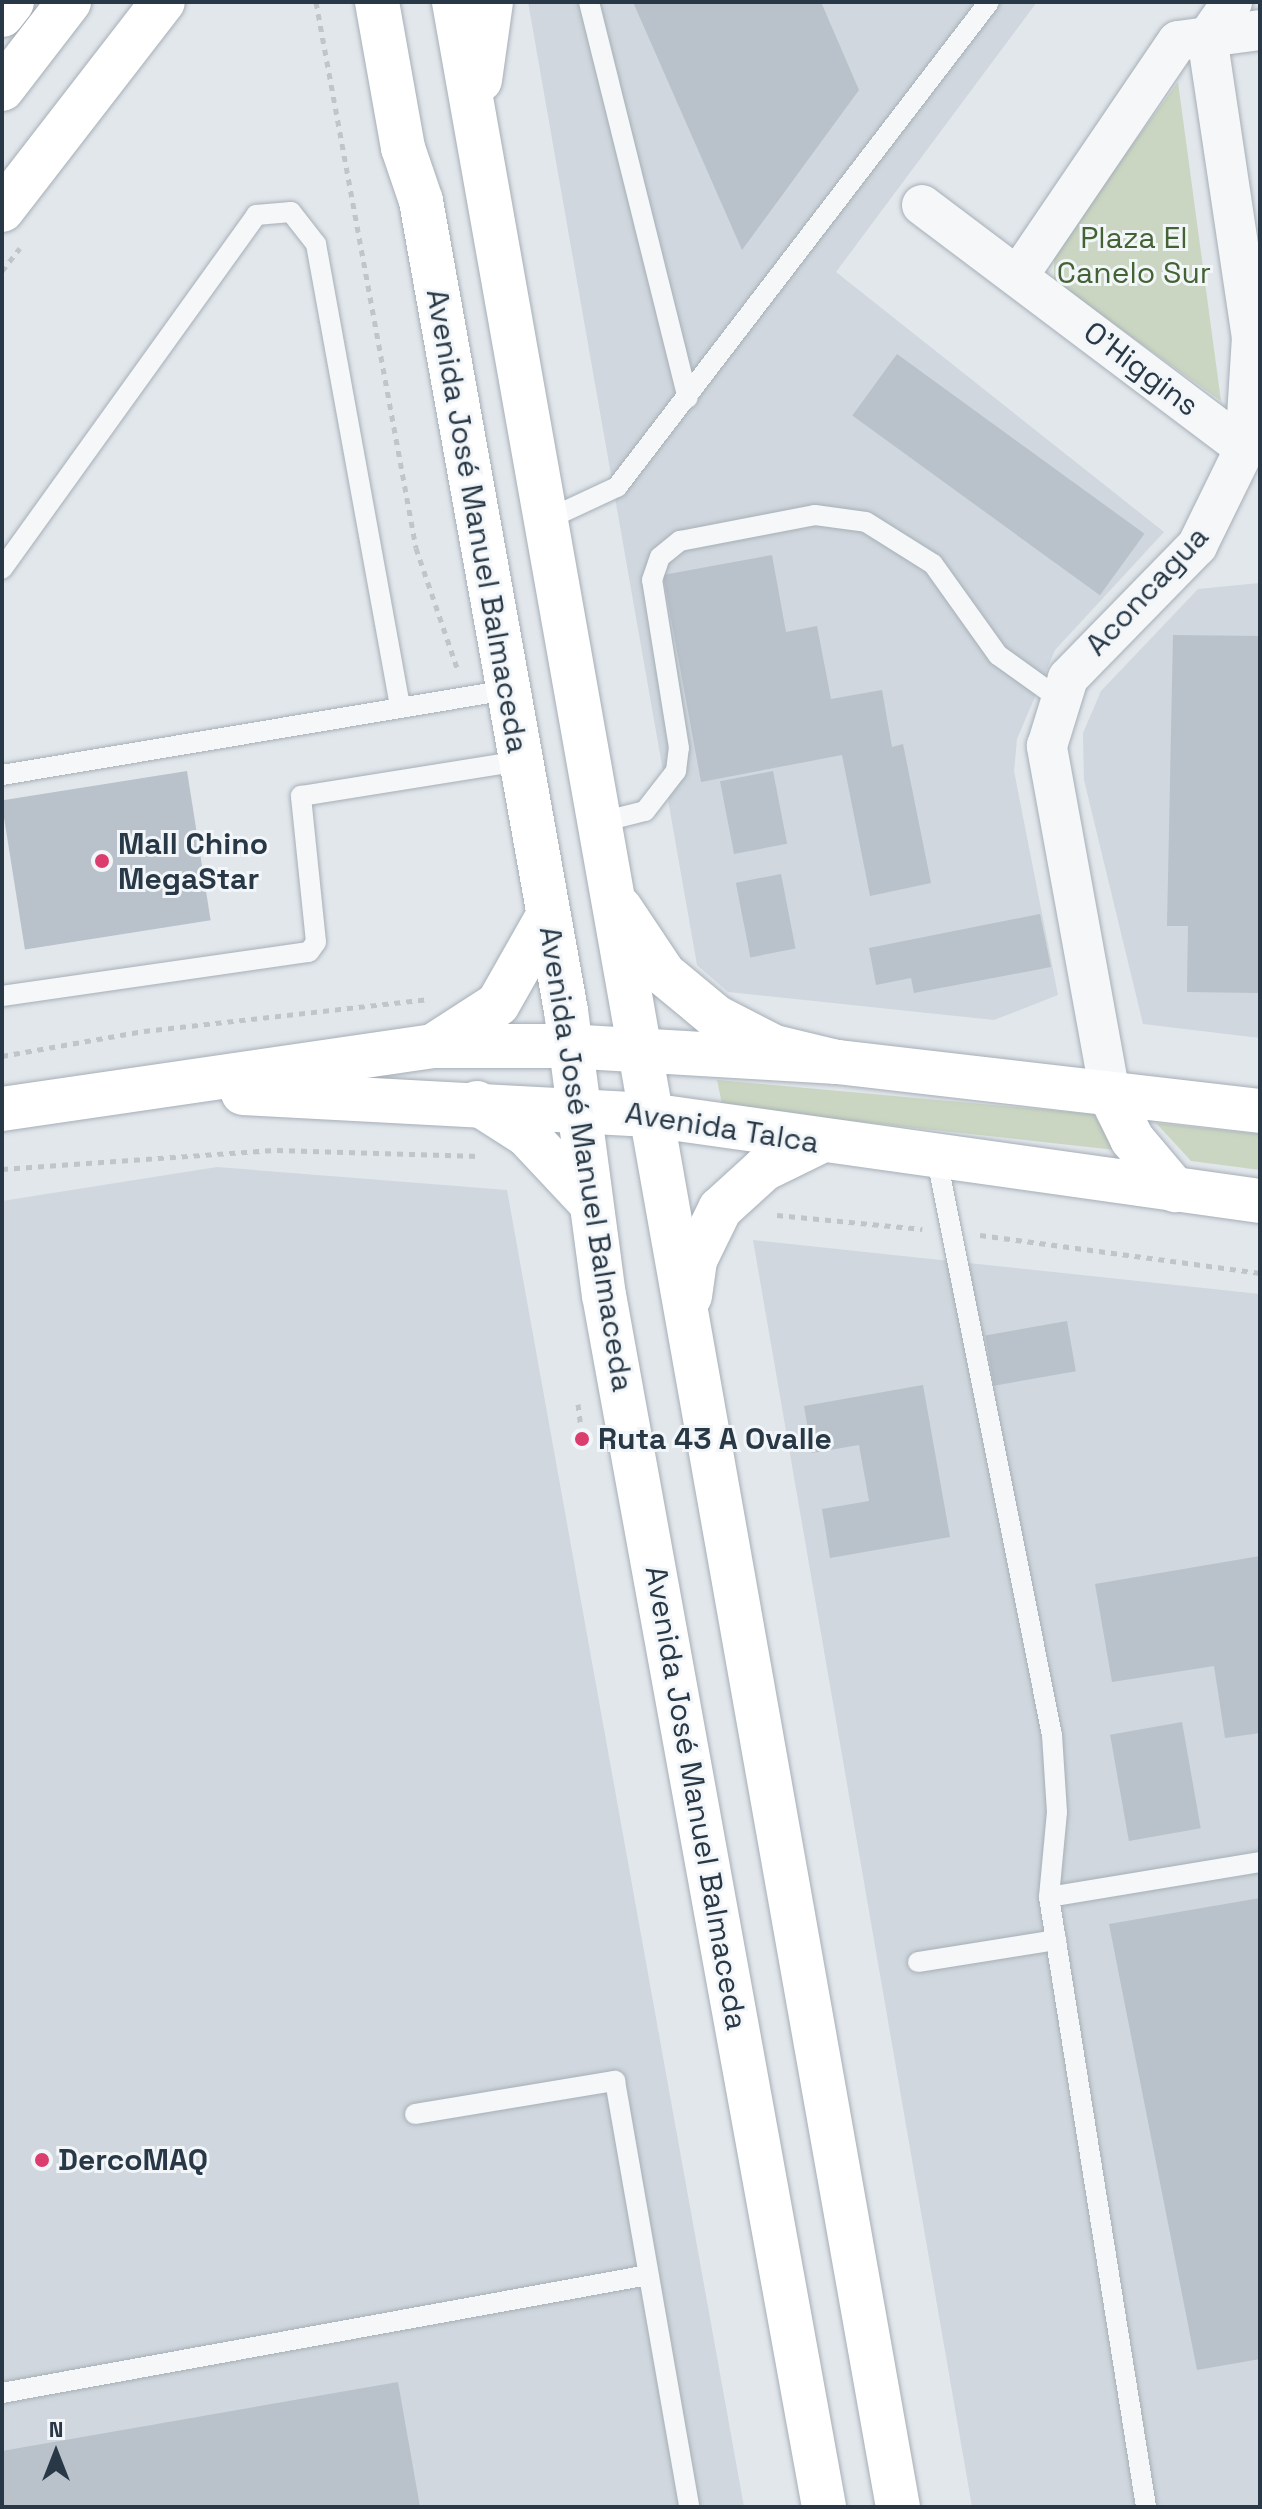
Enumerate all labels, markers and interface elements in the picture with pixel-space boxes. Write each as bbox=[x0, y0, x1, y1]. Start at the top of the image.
park label: Plaza El Canelo Sur bbox=[1057, 220, 1211, 290]
street label: Avenida José Manuel Balmaceda bbox=[418, 286, 536, 756]
street label: O'Higgins bbox=[1076, 314, 1206, 424]
street label: Aconcagua bbox=[1078, 519, 1216, 663]
place label: Mall Chino MegaStar bbox=[118, 826, 268, 896]
marker: Mall Chino MegaStar bbox=[93, 852, 111, 870]
street label: Avenida José Manuel Balmaceda bbox=[531, 924, 641, 1394]
street label: Avenida Talca bbox=[622, 1095, 822, 1161]
place label: Ruta 43 A Ovalle bbox=[598, 1421, 833, 1457]
marker: Ruta 43 A Ovalle bbox=[573, 1430, 591, 1448]
street label: Avenida José Manuel Balmaceda bbox=[637, 1563, 755, 2033]
place label: DercoMAQ bbox=[58, 2142, 208, 2178]
marker: DercoMAQ bbox=[33, 2151, 51, 2169]
north arrow bbox=[16, 2413, 96, 2493]
text: N bbox=[49, 2415, 63, 2443]

